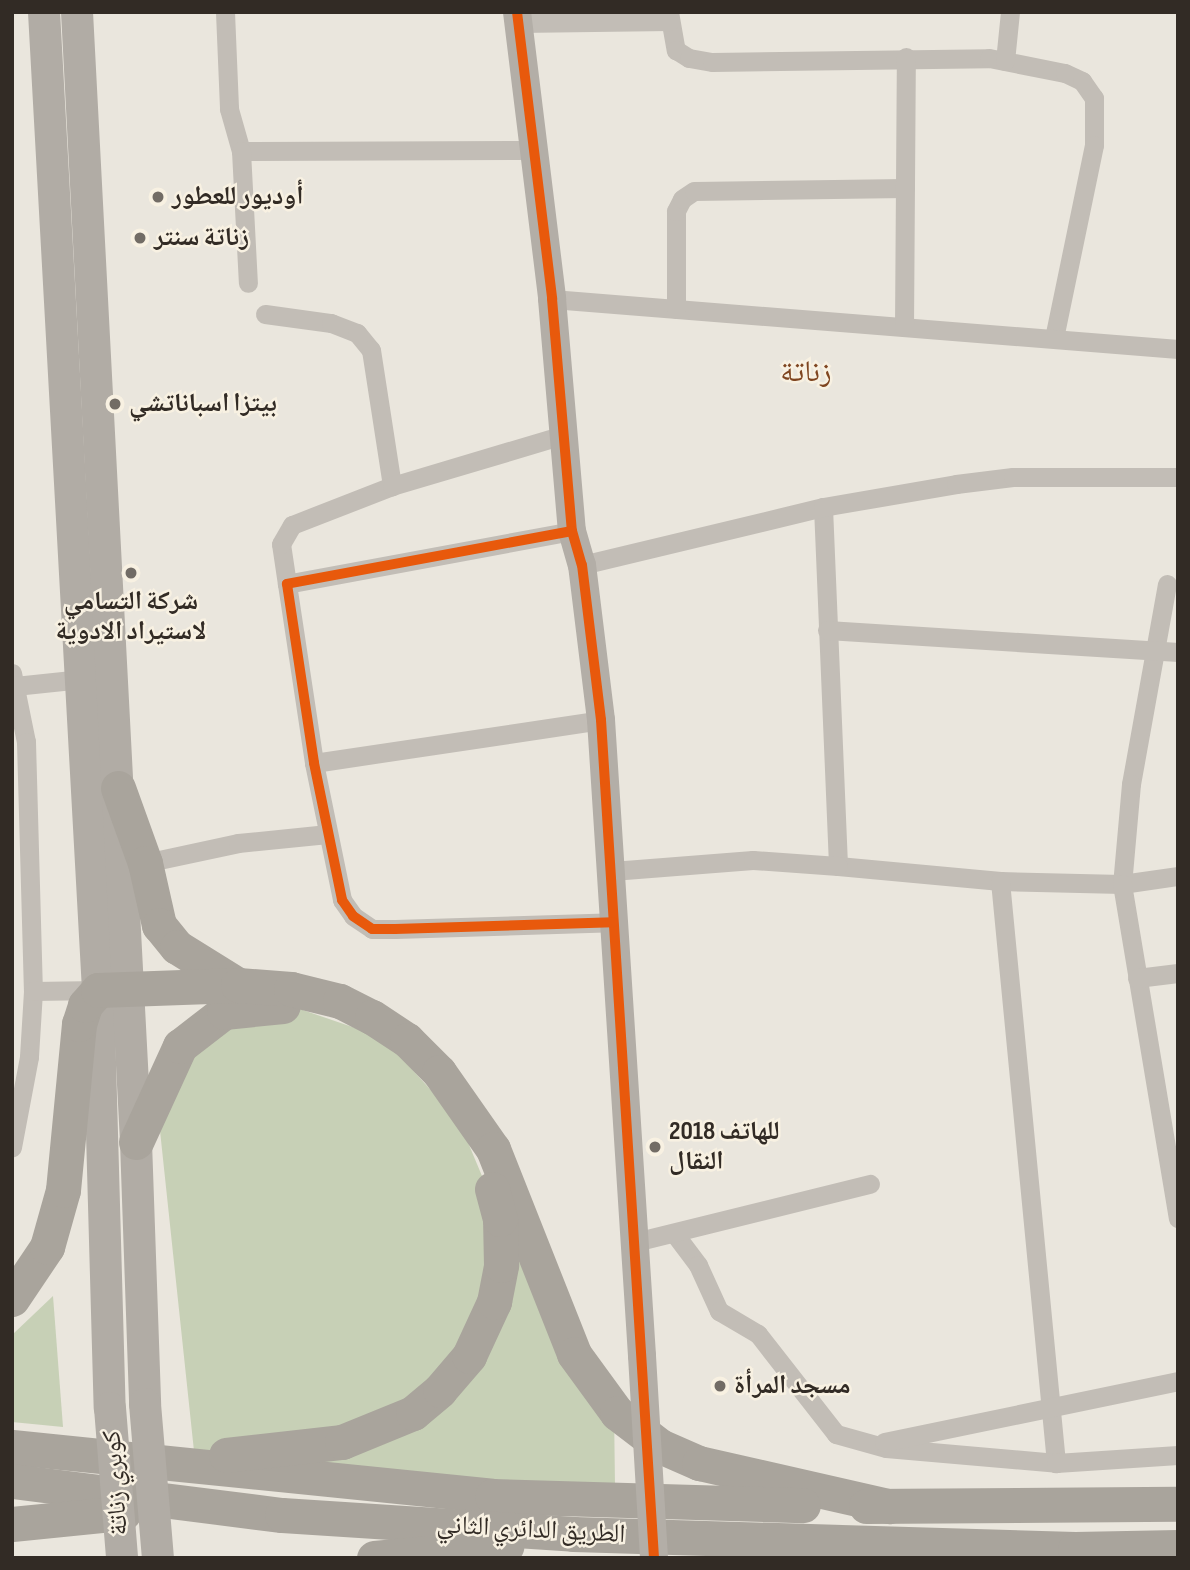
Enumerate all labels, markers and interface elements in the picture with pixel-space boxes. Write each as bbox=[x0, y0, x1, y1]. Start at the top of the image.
place label: أوديور للعطور bbox=[172, 181, 304, 213]
marker: أوديور للعطور bbox=[150, 189, 166, 205]
place label: زناتة سنتر bbox=[154, 222, 249, 254]
marker: زناتة سنتر bbox=[132, 230, 148, 246]
district label: زناتة bbox=[780, 354, 832, 390]
place label: بيتزا اسباناتشي bbox=[129, 388, 277, 420]
marker: بيتزا اسباناتشي bbox=[107, 396, 123, 412]
marker: شركة التسامي لاستيراد الادوية bbox=[121, 563, 141, 583]
place label: شركة التسامي لاستيراد الادوية bbox=[56, 586, 206, 648]
place label: 2018 للهاتف النقال bbox=[669, 1116, 780, 1178]
marker: 2018 للهاتف النقال bbox=[647, 1139, 663, 1155]
place label: مسجد المرأة bbox=[734, 1370, 851, 1402]
marker: مسجد المرأة bbox=[712, 1378, 728, 1394]
street label: كوبري زناتة bbox=[97, 1429, 135, 1537]
street label: الطريق الدائري الثاني bbox=[436, 1509, 626, 1551]

